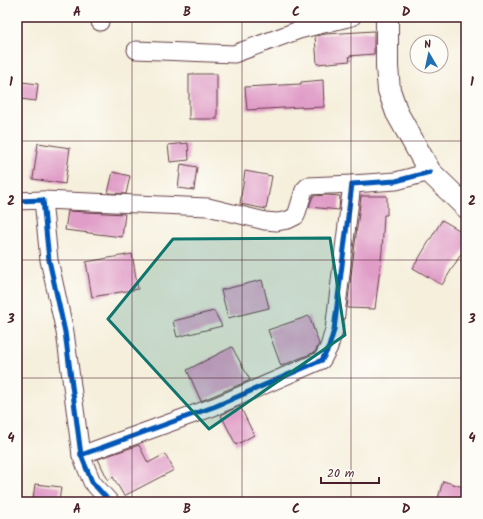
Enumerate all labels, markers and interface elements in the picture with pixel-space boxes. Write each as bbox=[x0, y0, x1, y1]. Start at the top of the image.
text: A bbox=[73, 2, 81, 23]
text: B bbox=[183, 2, 191, 23]
text: C bbox=[292, 2, 300, 23]
text: D bbox=[402, 2, 411, 23]
north arrow bbox=[409, 34, 449, 74]
text: N bbox=[423, 36, 432, 55]
text: 1 bbox=[9, 72, 13, 93]
text: 1 bbox=[470, 72, 474, 93]
text: 2 bbox=[7, 191, 15, 212]
text: 2 bbox=[468, 191, 476, 212]
text: 3 bbox=[6, 309, 15, 330]
text: 3 bbox=[467, 309, 476, 330]
text: 4 bbox=[7, 428, 15, 449]
text: 4 bbox=[468, 428, 476, 449]
scale bar bbox=[321, 459, 379, 485]
text: 20 m bbox=[327, 464, 355, 483]
text: A bbox=[73, 499, 81, 519]
text: B bbox=[183, 499, 191, 519]
text: C bbox=[292, 499, 300, 519]
text: D bbox=[402, 499, 411, 519]

